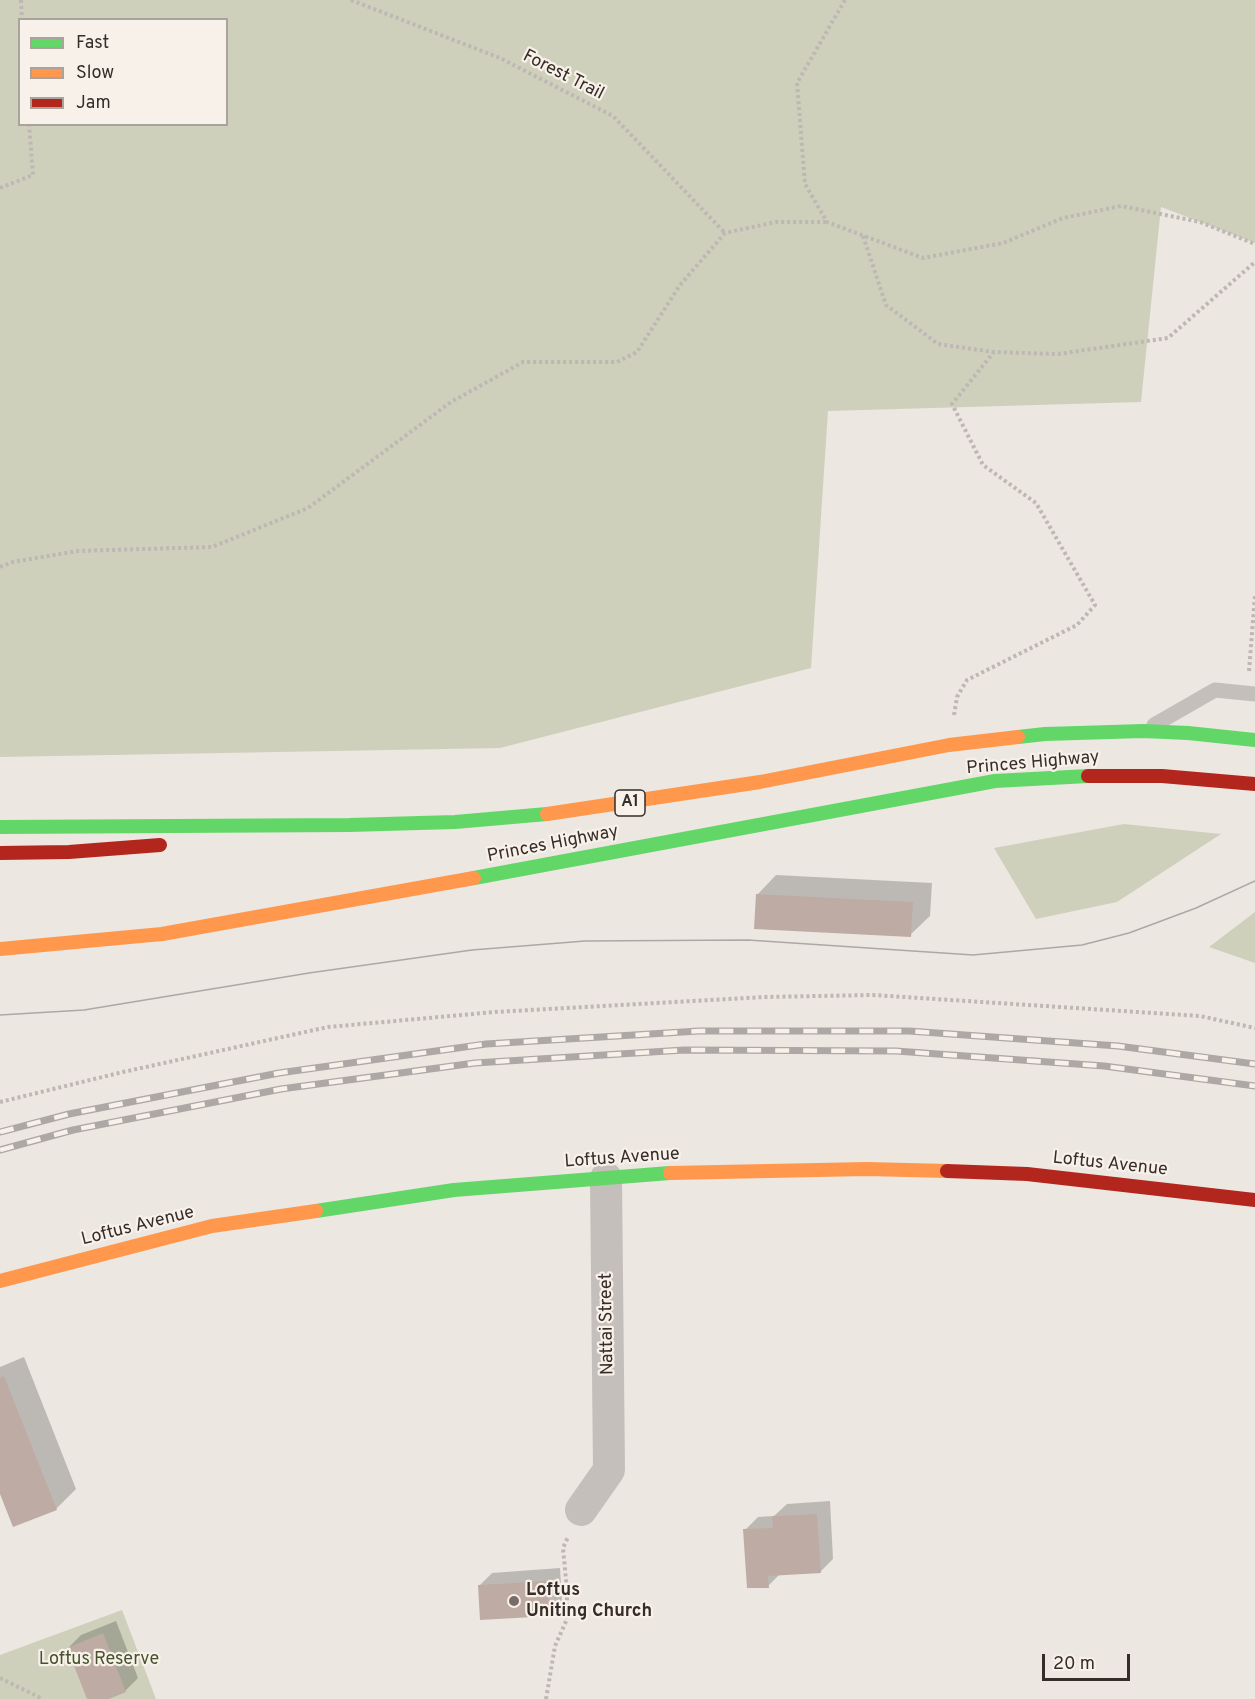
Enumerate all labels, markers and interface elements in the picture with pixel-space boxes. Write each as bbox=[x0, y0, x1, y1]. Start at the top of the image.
legend bbox=[18, 18, 228, 126]
text: Fast bbox=[76, 32, 109, 55]
street label: Forest Trail bbox=[519, 46, 607, 106]
text: Slow bbox=[76, 62, 114, 85]
text: Jam bbox=[76, 92, 111, 115]
street label: Princes Highway bbox=[966, 747, 1100, 781]
road number: A1 bbox=[615, 790, 645, 816]
street label: Princes Highway bbox=[485, 822, 621, 868]
street label: Loftus Avenue bbox=[564, 1144, 680, 1174]
street label: Loftus Avenue bbox=[1051, 1148, 1169, 1182]
street label: Loftus Avenue bbox=[79, 1203, 197, 1251]
street label: Nattai Street bbox=[596, 1273, 620, 1375]
place label: Loftus Uniting Church bbox=[526, 1580, 652, 1622]
marker: Loftus Uniting Church bbox=[507, 1594, 521, 1608]
scale bar bbox=[1045, 1642, 1134, 1680]
park label: Loftus Reserve bbox=[39, 1649, 159, 1671]
text: 20 m bbox=[1053, 1653, 1095, 1676]

